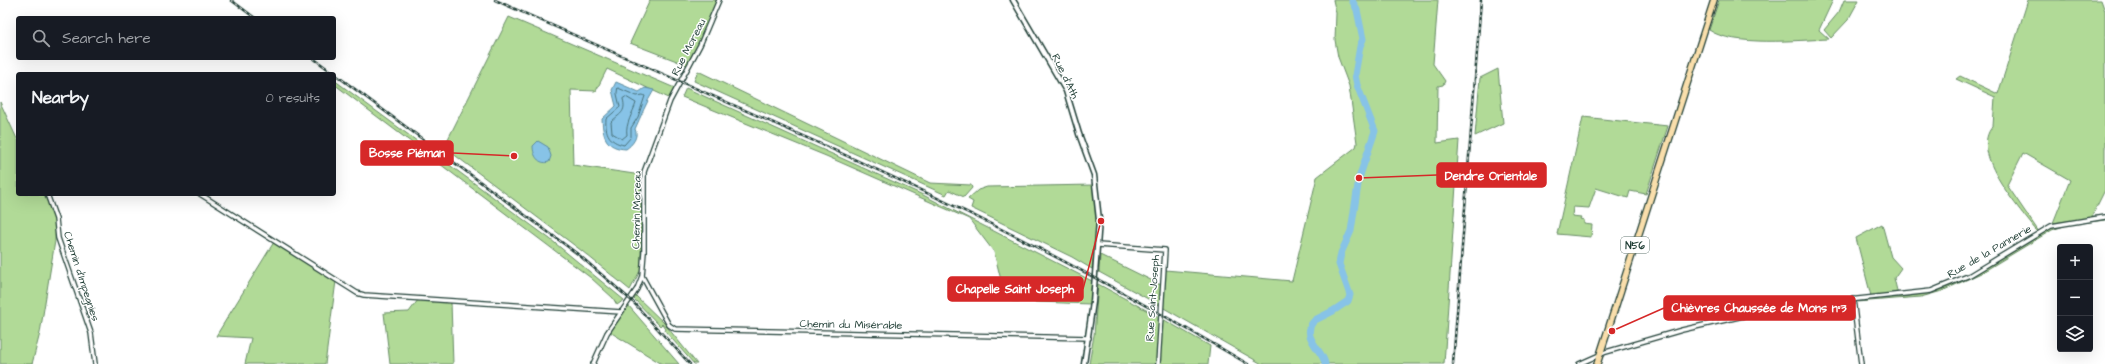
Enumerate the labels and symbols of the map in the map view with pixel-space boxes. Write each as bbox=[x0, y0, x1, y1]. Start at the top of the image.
street label: Rue Moreau bbox=[668, 16, 709, 78]
street label: Rue d'Ath bbox=[1048, 51, 1083, 102]
callout: Bosse Piéman bbox=[361, 141, 453, 165]
text: Bosse Piéman bbox=[369, 145, 445, 162]
callout: Dendre Orientale bbox=[1437, 163, 1546, 187]
text: Dendre Orientale bbox=[1445, 168, 1538, 185]
street label: Chemin Moreau bbox=[628, 171, 645, 249]
street label: Rue de la Pannerie bbox=[1944, 221, 2034, 282]
street label: Chemin d'Impegnies bbox=[59, 229, 103, 324]
road number: N56 bbox=[1621, 237, 1649, 253]
street label: Rue Saint-Joseph bbox=[1142, 254, 1163, 342]
callout: Chapelle Saint Joseph bbox=[948, 277, 1083, 301]
text: Chapelle Saint Joseph bbox=[956, 281, 1075, 299]
callout: Chièvres Chaussée de Mons n°3 bbox=[1664, 296, 1855, 320]
text: Chièvres Chaussée de Mons n°3 bbox=[1671, 300, 1847, 317]
street label: Chemin du Misérable bbox=[800, 316, 903, 333]

